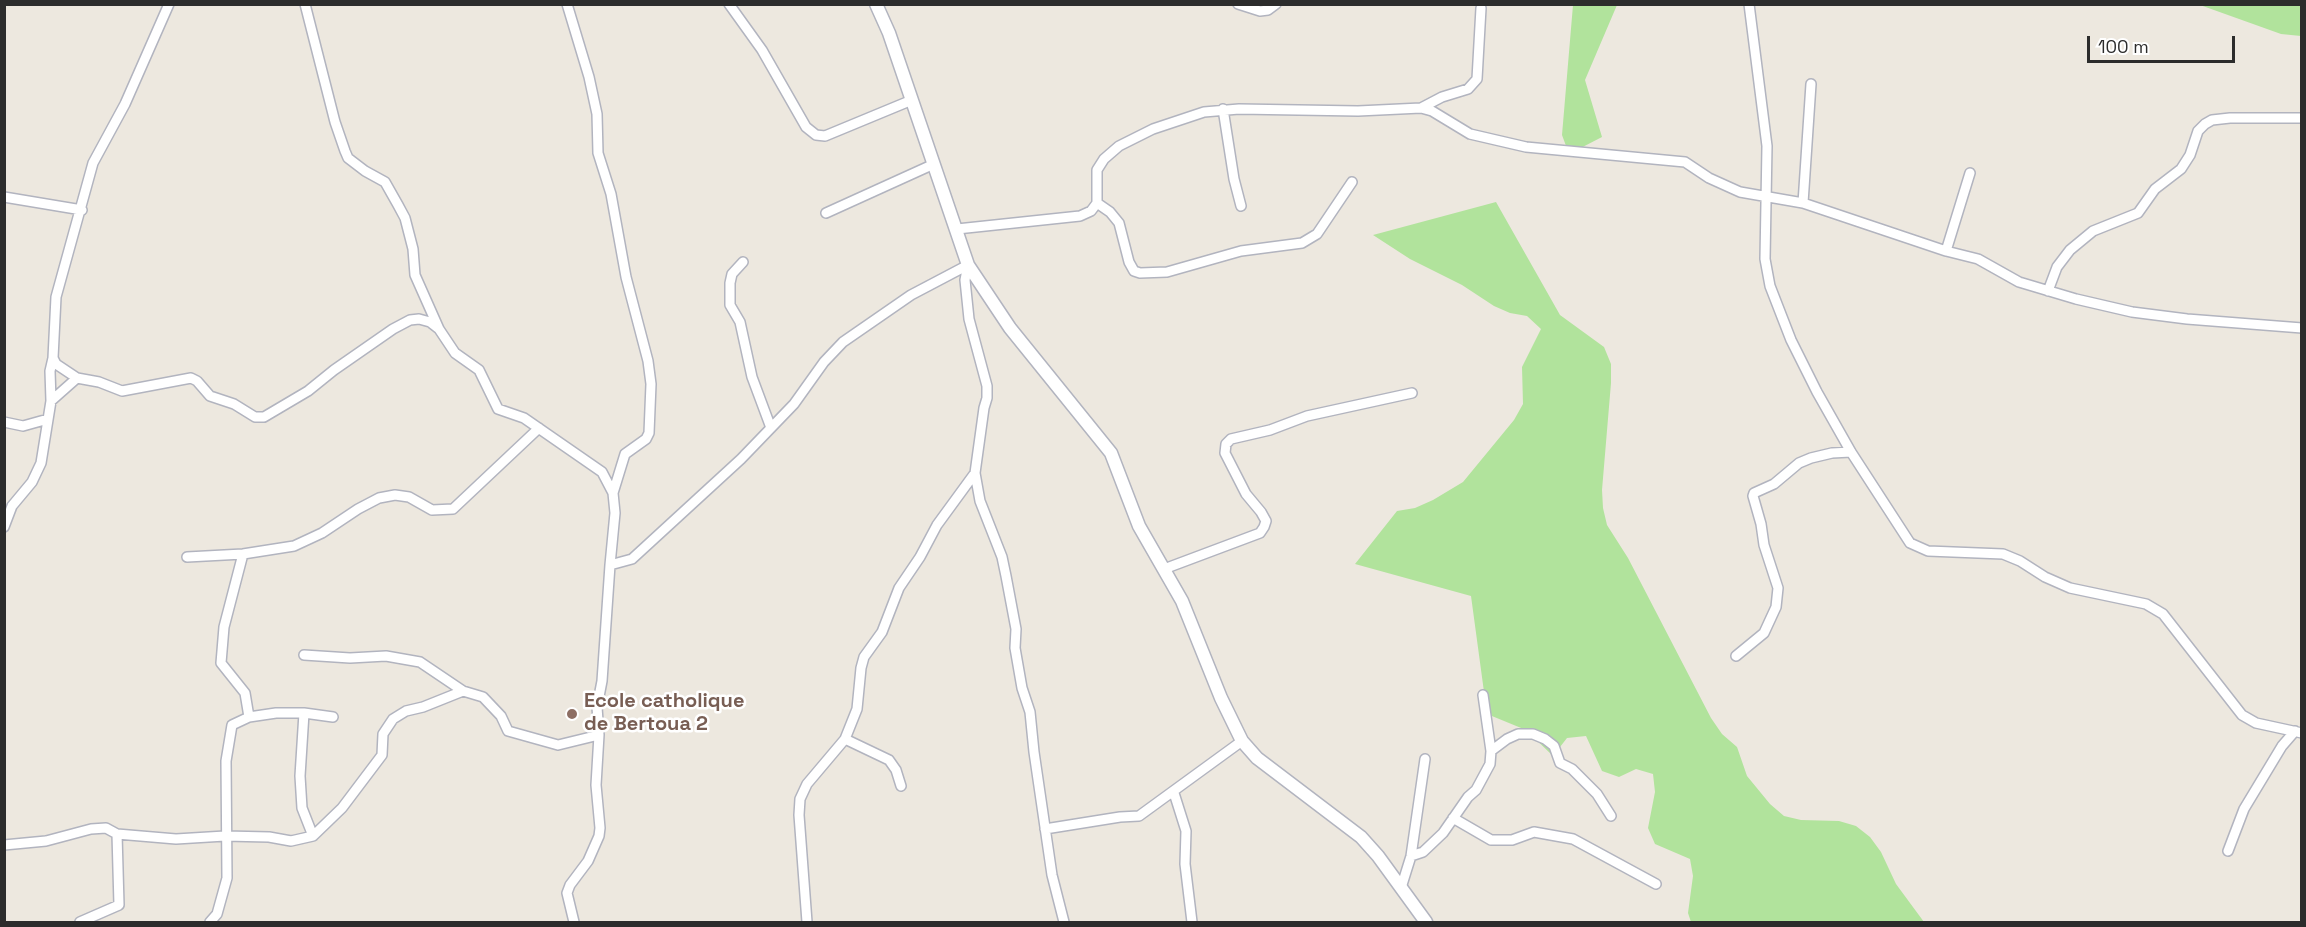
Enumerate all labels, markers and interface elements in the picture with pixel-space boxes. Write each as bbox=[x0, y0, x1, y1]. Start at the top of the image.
scale bar bbox=[2090, 24, 2238, 62]
text: 100 m bbox=[2098, 35, 2149, 58]
place label: Ecole catholique de Bertoua 2 bbox=[584, 690, 744, 737]
marker: Ecole catholique de Bertoua 2 bbox=[565, 707, 579, 721]

